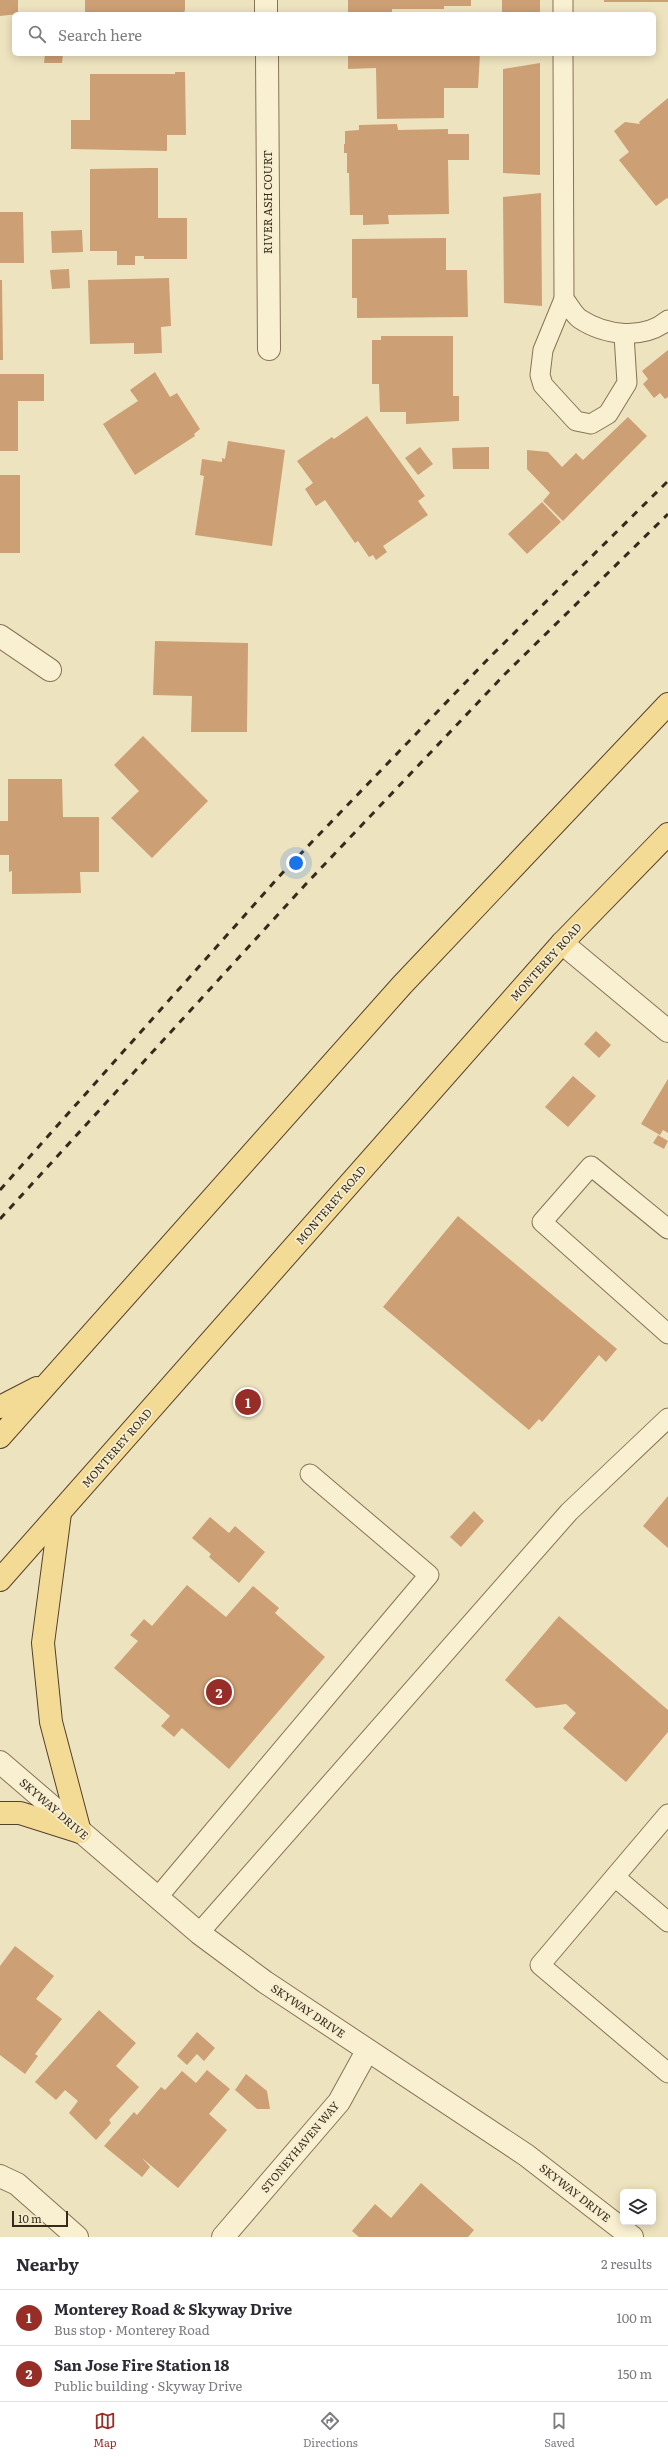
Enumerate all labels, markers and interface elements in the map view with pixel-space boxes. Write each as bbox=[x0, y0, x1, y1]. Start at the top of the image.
search box bbox=[12, 12, 656, 56]
icon: search bbox=[26, 23, 48, 45]
text: Search here bbox=[58, 23, 142, 46]
street label: RIVER ASH COURT bbox=[259, 150, 275, 254]
your location bbox=[286, 853, 306, 873]
street label: MONTEREY ROAD bbox=[506, 919, 585, 1004]
street label: MONTEREY ROAD bbox=[291, 1161, 369, 1247]
pin: 1 bbox=[235, 1387, 261, 1417]
street label: MONTEREY ROAD bbox=[77, 1404, 155, 1490]
pin: 2 bbox=[206, 1677, 232, 1707]
street label: SKYWAY DRIVE bbox=[17, 1774, 92, 1843]
street label: SKYWAY DRIVE bbox=[268, 1979, 349, 2041]
street label: STONEYHAVEN WAY bbox=[256, 2097, 342, 2195]
street label: SKYWAY DRIVE bbox=[537, 2159, 615, 2225]
map controls bbox=[620, 2189, 656, 2225]
button: layers bbox=[620, 2189, 656, 2225]
scale bar bbox=[12, 2209, 68, 2228]
text: 10 m bbox=[18, 2210, 42, 2226]
text: Nearby bbox=[16, 2251, 79, 2276]
text: 2 results bbox=[601, 2254, 652, 2273]
text: Monterey Road & Skyway Drive bbox=[54, 2297, 292, 2320]
text: 1 bbox=[26, 2308, 32, 2327]
text: 100 m bbox=[616, 2308, 652, 2327]
text: Bus stop · Monterey Road bbox=[54, 2320, 210, 2339]
text: San Jose Fire Station 18 bbox=[54, 2353, 229, 2376]
text: 2 bbox=[26, 2364, 32, 2383]
text: 150 m bbox=[617, 2364, 652, 2383]
text: Public building · Skyway Drive bbox=[54, 2376, 242, 2395]
tab: Map bbox=[93, 2410, 117, 2450]
tab: Directions bbox=[303, 2410, 358, 2450]
tab: Saved bbox=[544, 2410, 575, 2450]

